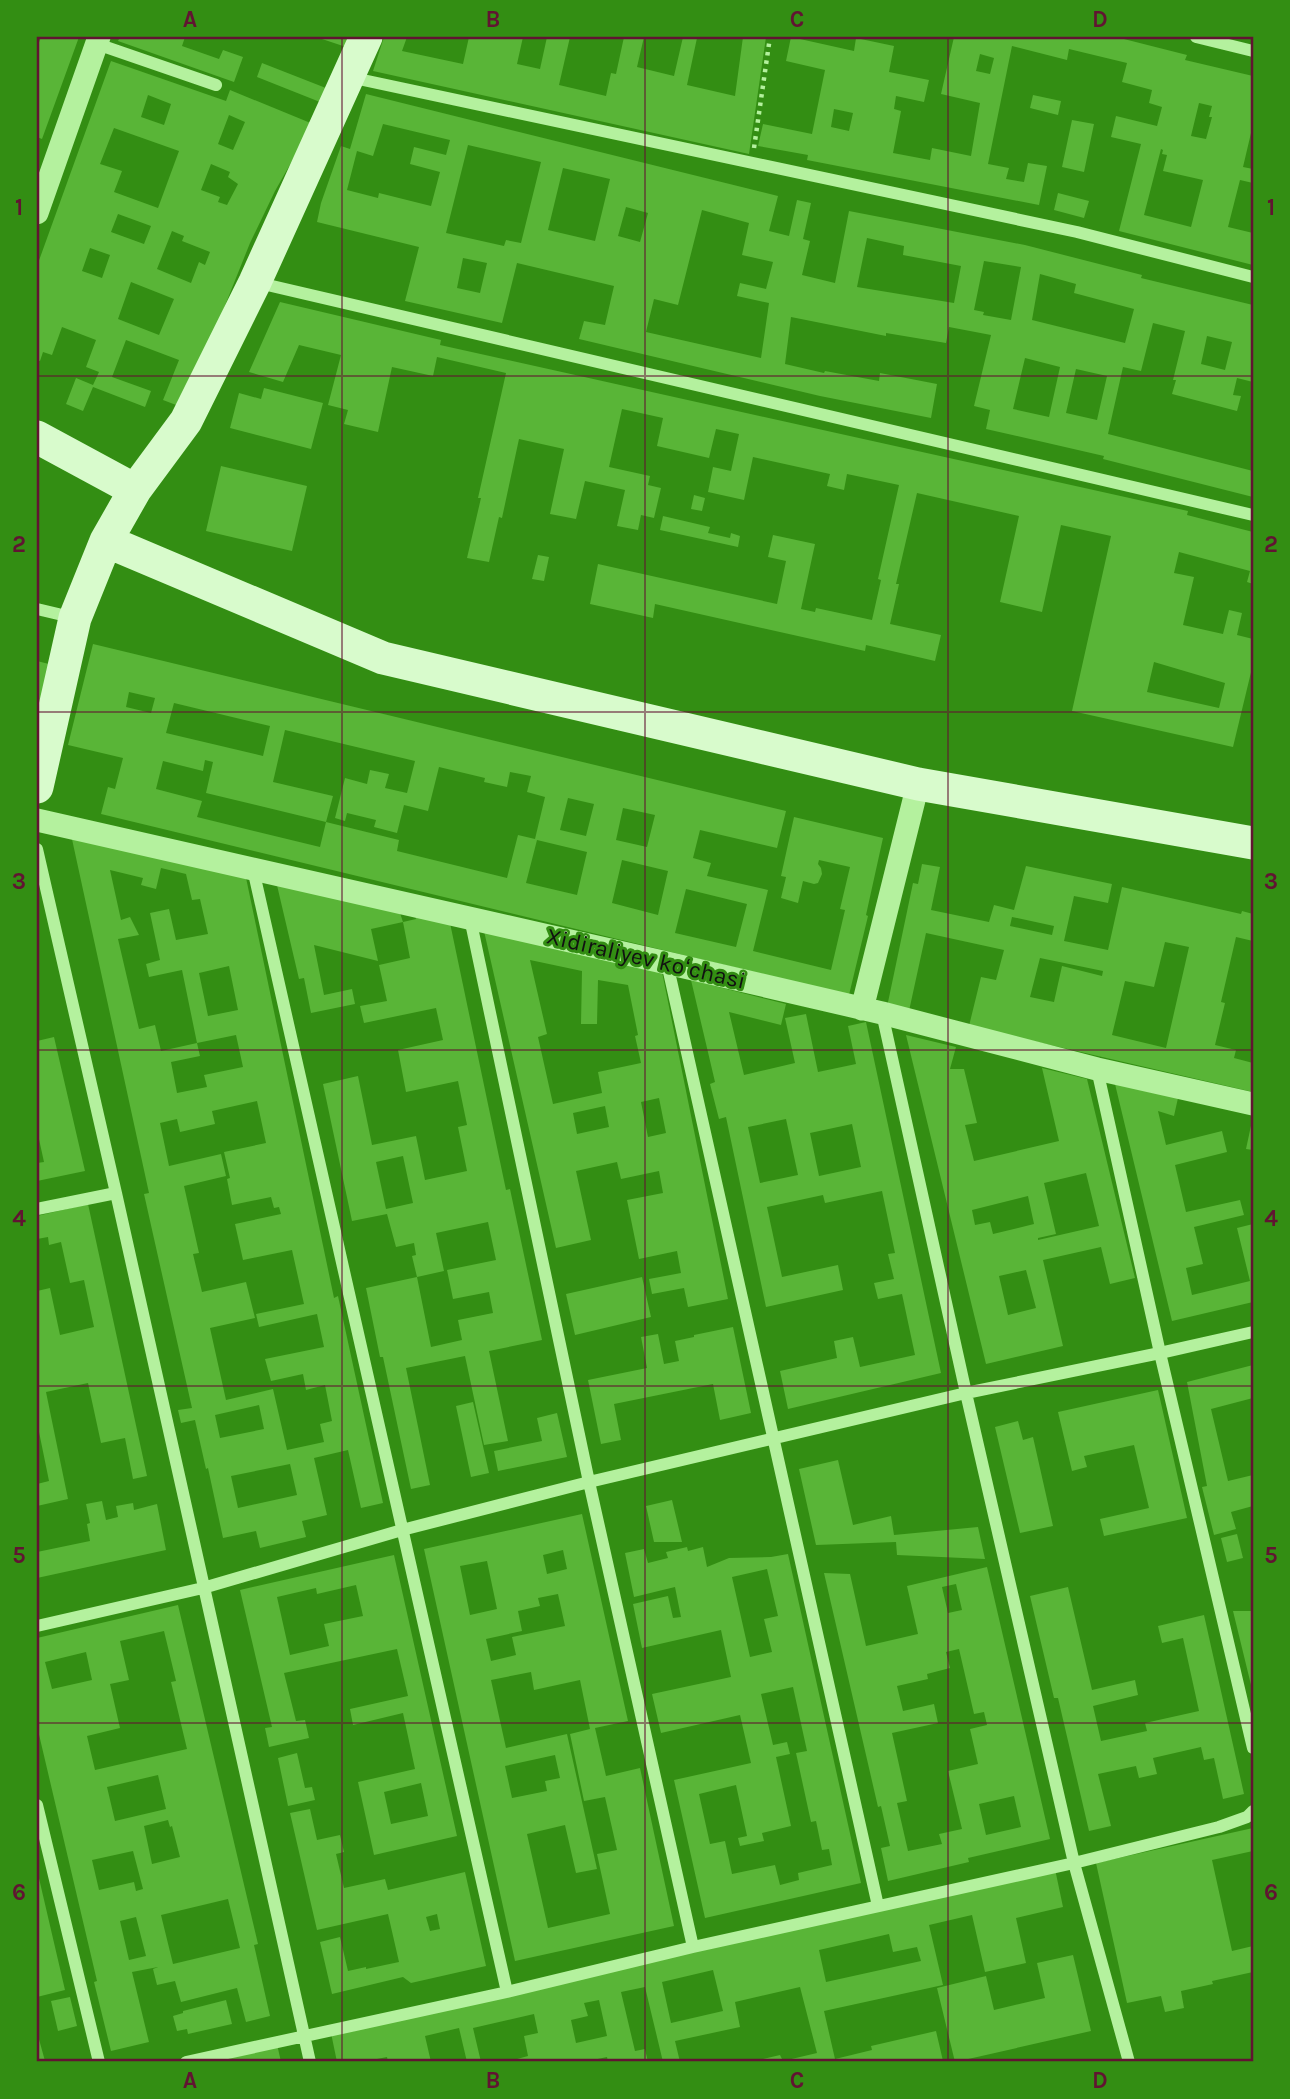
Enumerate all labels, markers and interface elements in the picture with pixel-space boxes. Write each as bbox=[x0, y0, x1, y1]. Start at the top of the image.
text: A bbox=[183, 6, 197, 33]
text: B bbox=[486, 6, 500, 33]
text: C bbox=[790, 6, 804, 33]
text: D bbox=[1092, 6, 1108, 33]
text: 1 bbox=[15, 194, 23, 221]
text: 1 bbox=[1267, 194, 1275, 221]
text: 2 bbox=[12, 531, 26, 558]
text: 2 bbox=[1264, 531, 1278, 558]
text: 3 bbox=[12, 868, 26, 895]
text: 3 bbox=[1264, 868, 1278, 895]
street label: Xidiraliyev koʻchasi bbox=[544, 922, 748, 995]
text: 4 bbox=[12, 1205, 26, 1232]
text: 4 bbox=[1264, 1205, 1278, 1232]
text: 5 bbox=[12, 1542, 26, 1569]
text: 5 bbox=[1264, 1542, 1278, 1569]
text: 6 bbox=[12, 1879, 26, 1906]
text: 6 bbox=[1264, 1879, 1278, 1906]
text: A bbox=[183, 2067, 197, 2094]
text: B bbox=[486, 2067, 500, 2094]
text: C bbox=[790, 2067, 804, 2094]
text: D bbox=[1092, 2067, 1108, 2094]

